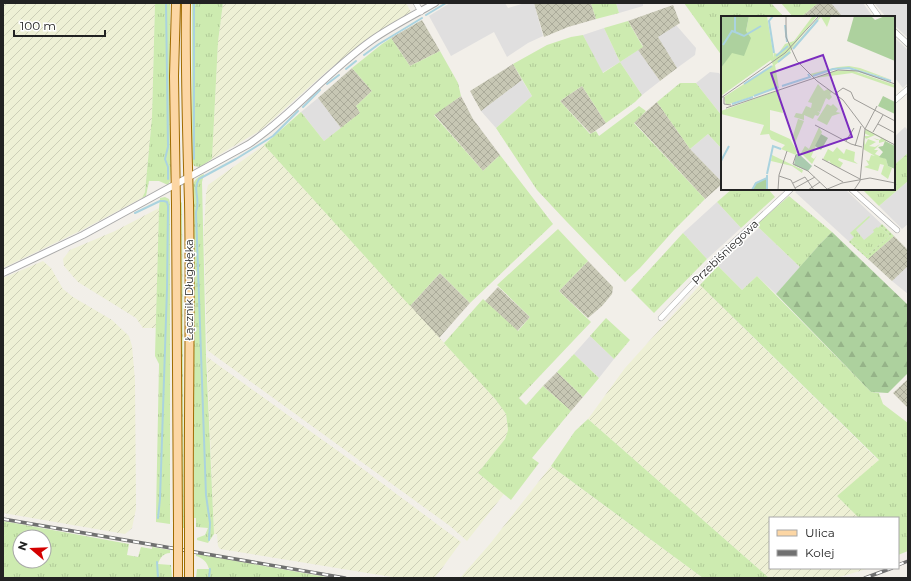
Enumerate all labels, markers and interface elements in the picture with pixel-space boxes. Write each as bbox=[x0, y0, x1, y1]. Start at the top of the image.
scale bar bbox=[14, 12, 105, 38]
inset map bbox=[721, 16, 895, 190]
text: 100 m bbox=[20, 18, 56, 33]
street label: Przebiśniegowa bbox=[689, 217, 761, 287]
street label: Łącznik Długołęka bbox=[182, 239, 196, 341]
legend bbox=[769, 517, 899, 569]
text: Ulica bbox=[805, 525, 835, 540]
north arrow bbox=[12, 529, 52, 569]
text: N bbox=[14, 539, 31, 552]
text: Kolej bbox=[805, 545, 834, 560]

